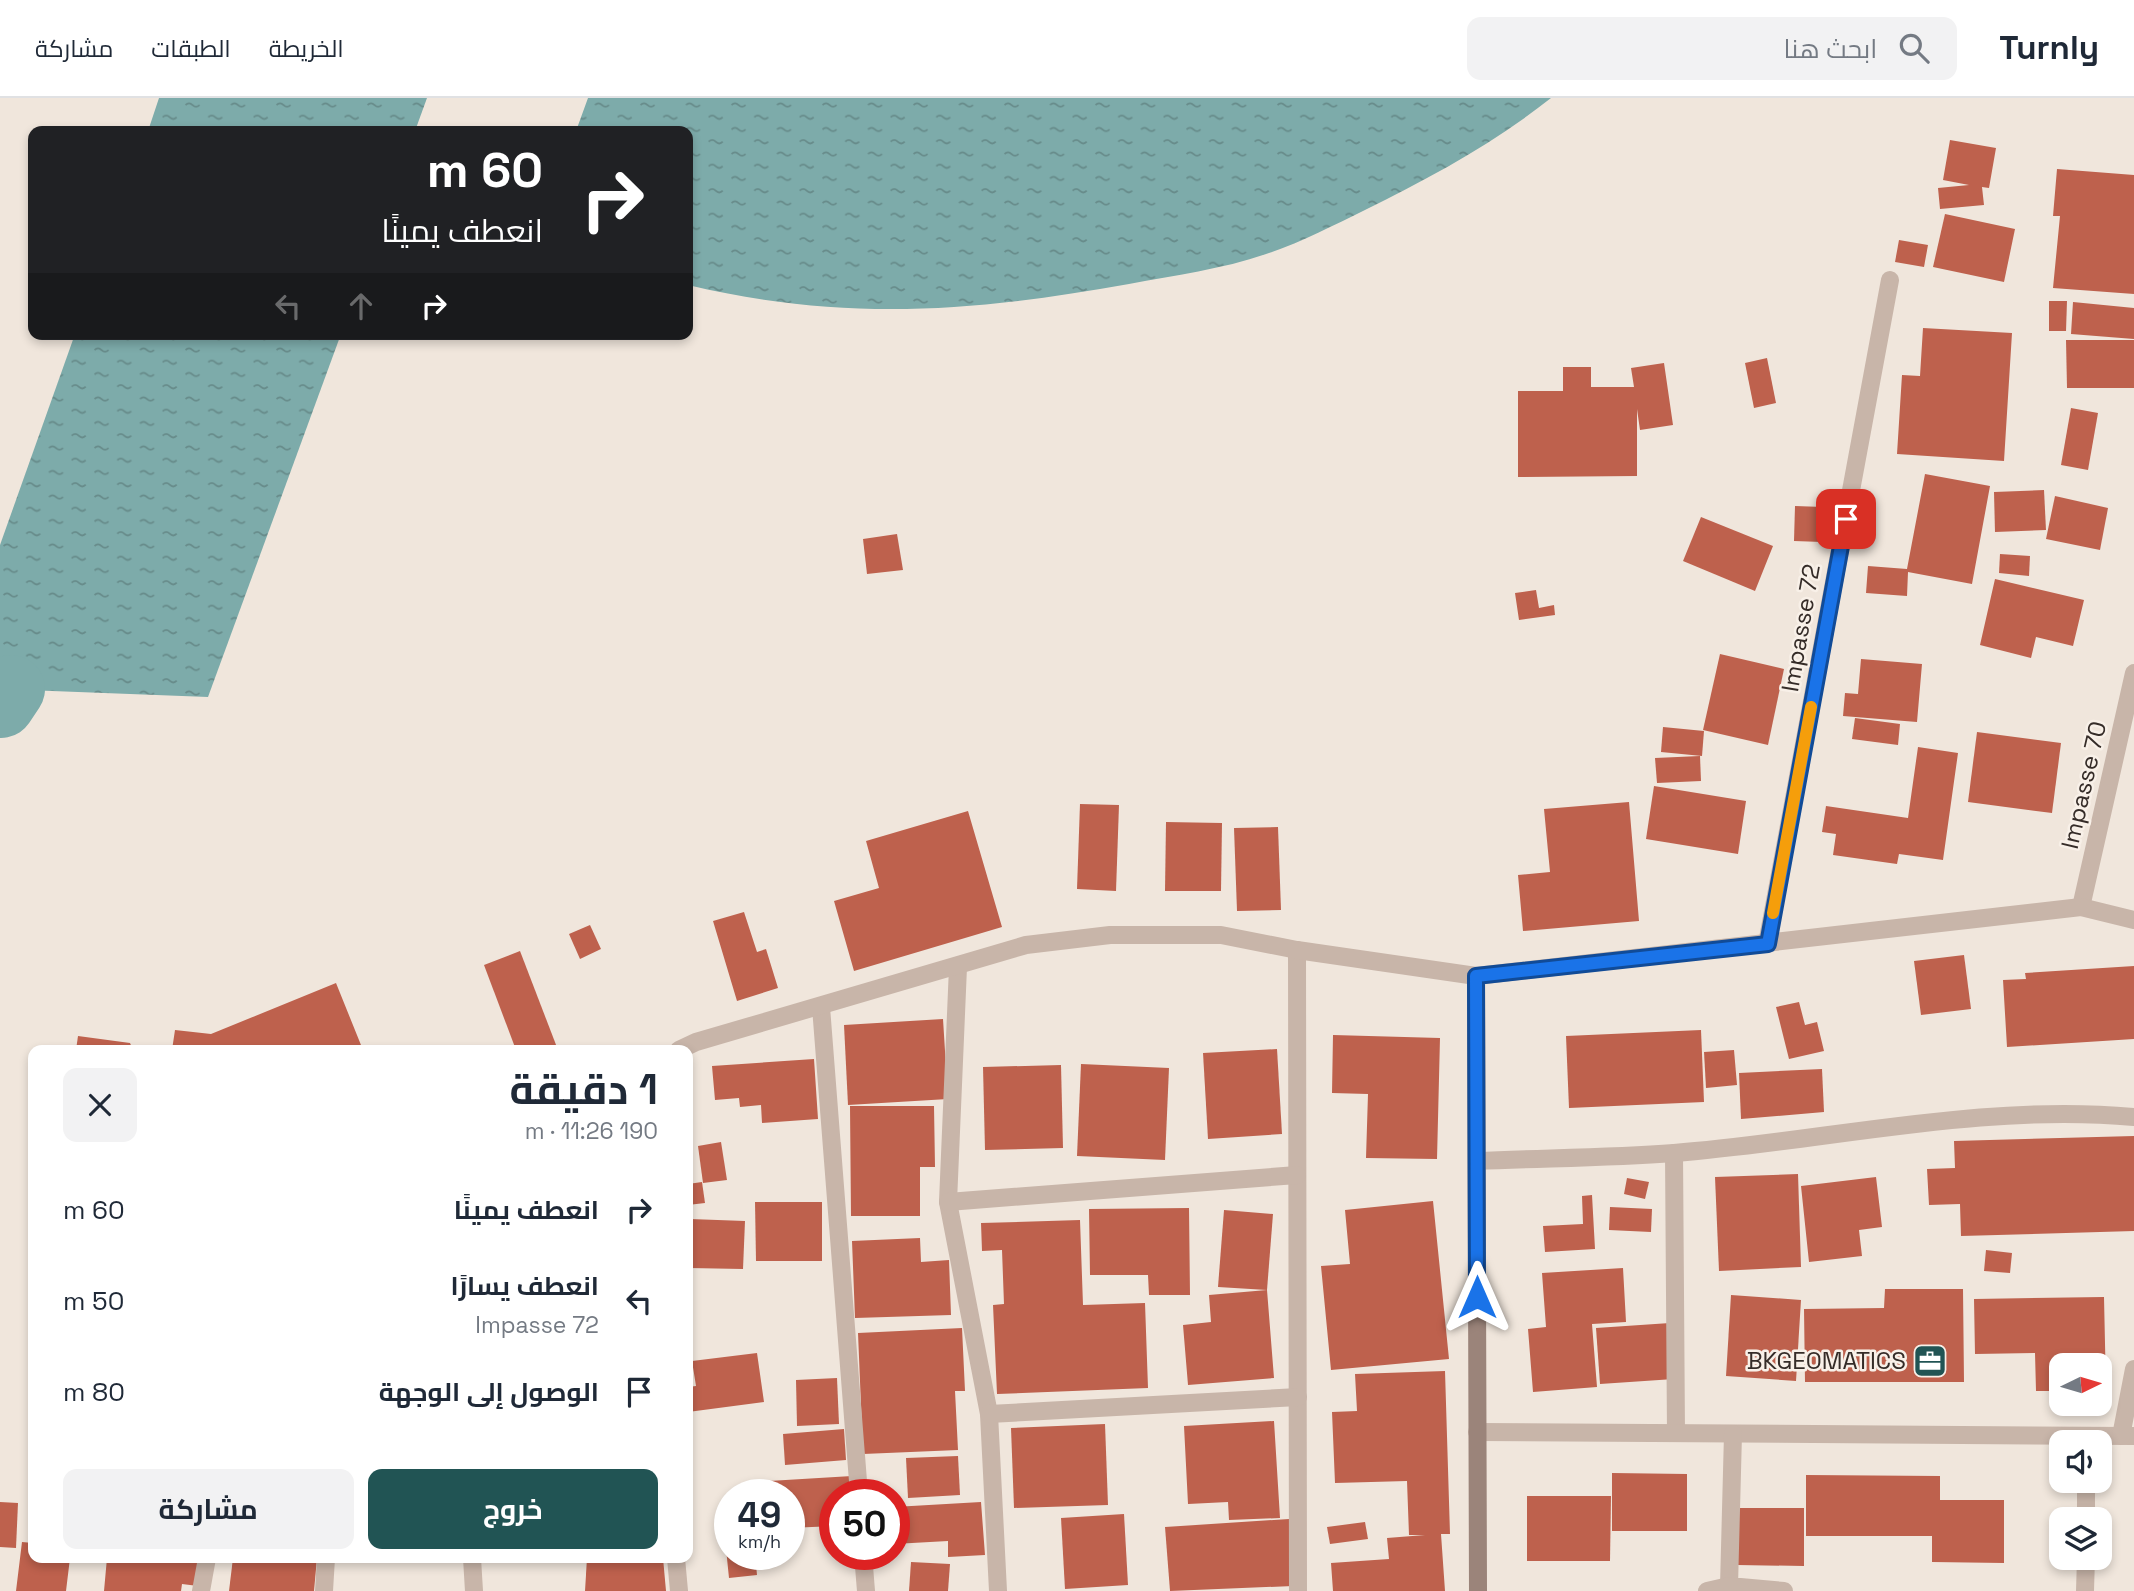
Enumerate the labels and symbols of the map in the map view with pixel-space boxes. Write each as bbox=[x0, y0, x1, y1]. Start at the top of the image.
pin bbox=[1816, 489, 1876, 549]
street label: Impasse 72 bbox=[1774, 562, 1827, 694]
street label: Impasse 70 bbox=[2054, 718, 2113, 852]
position arrow bbox=[1440, 1260, 1514, 1334]
office icon: BKGEOMATICS bbox=[1911, 1342, 1949, 1380]
place label: BKGEOMATICS bbox=[1747, 1345, 1906, 1376]
north arrow bbox=[2049, 1353, 2112, 1416]
speed limit sign: 50 bbox=[819, 1479, 910, 1570]

